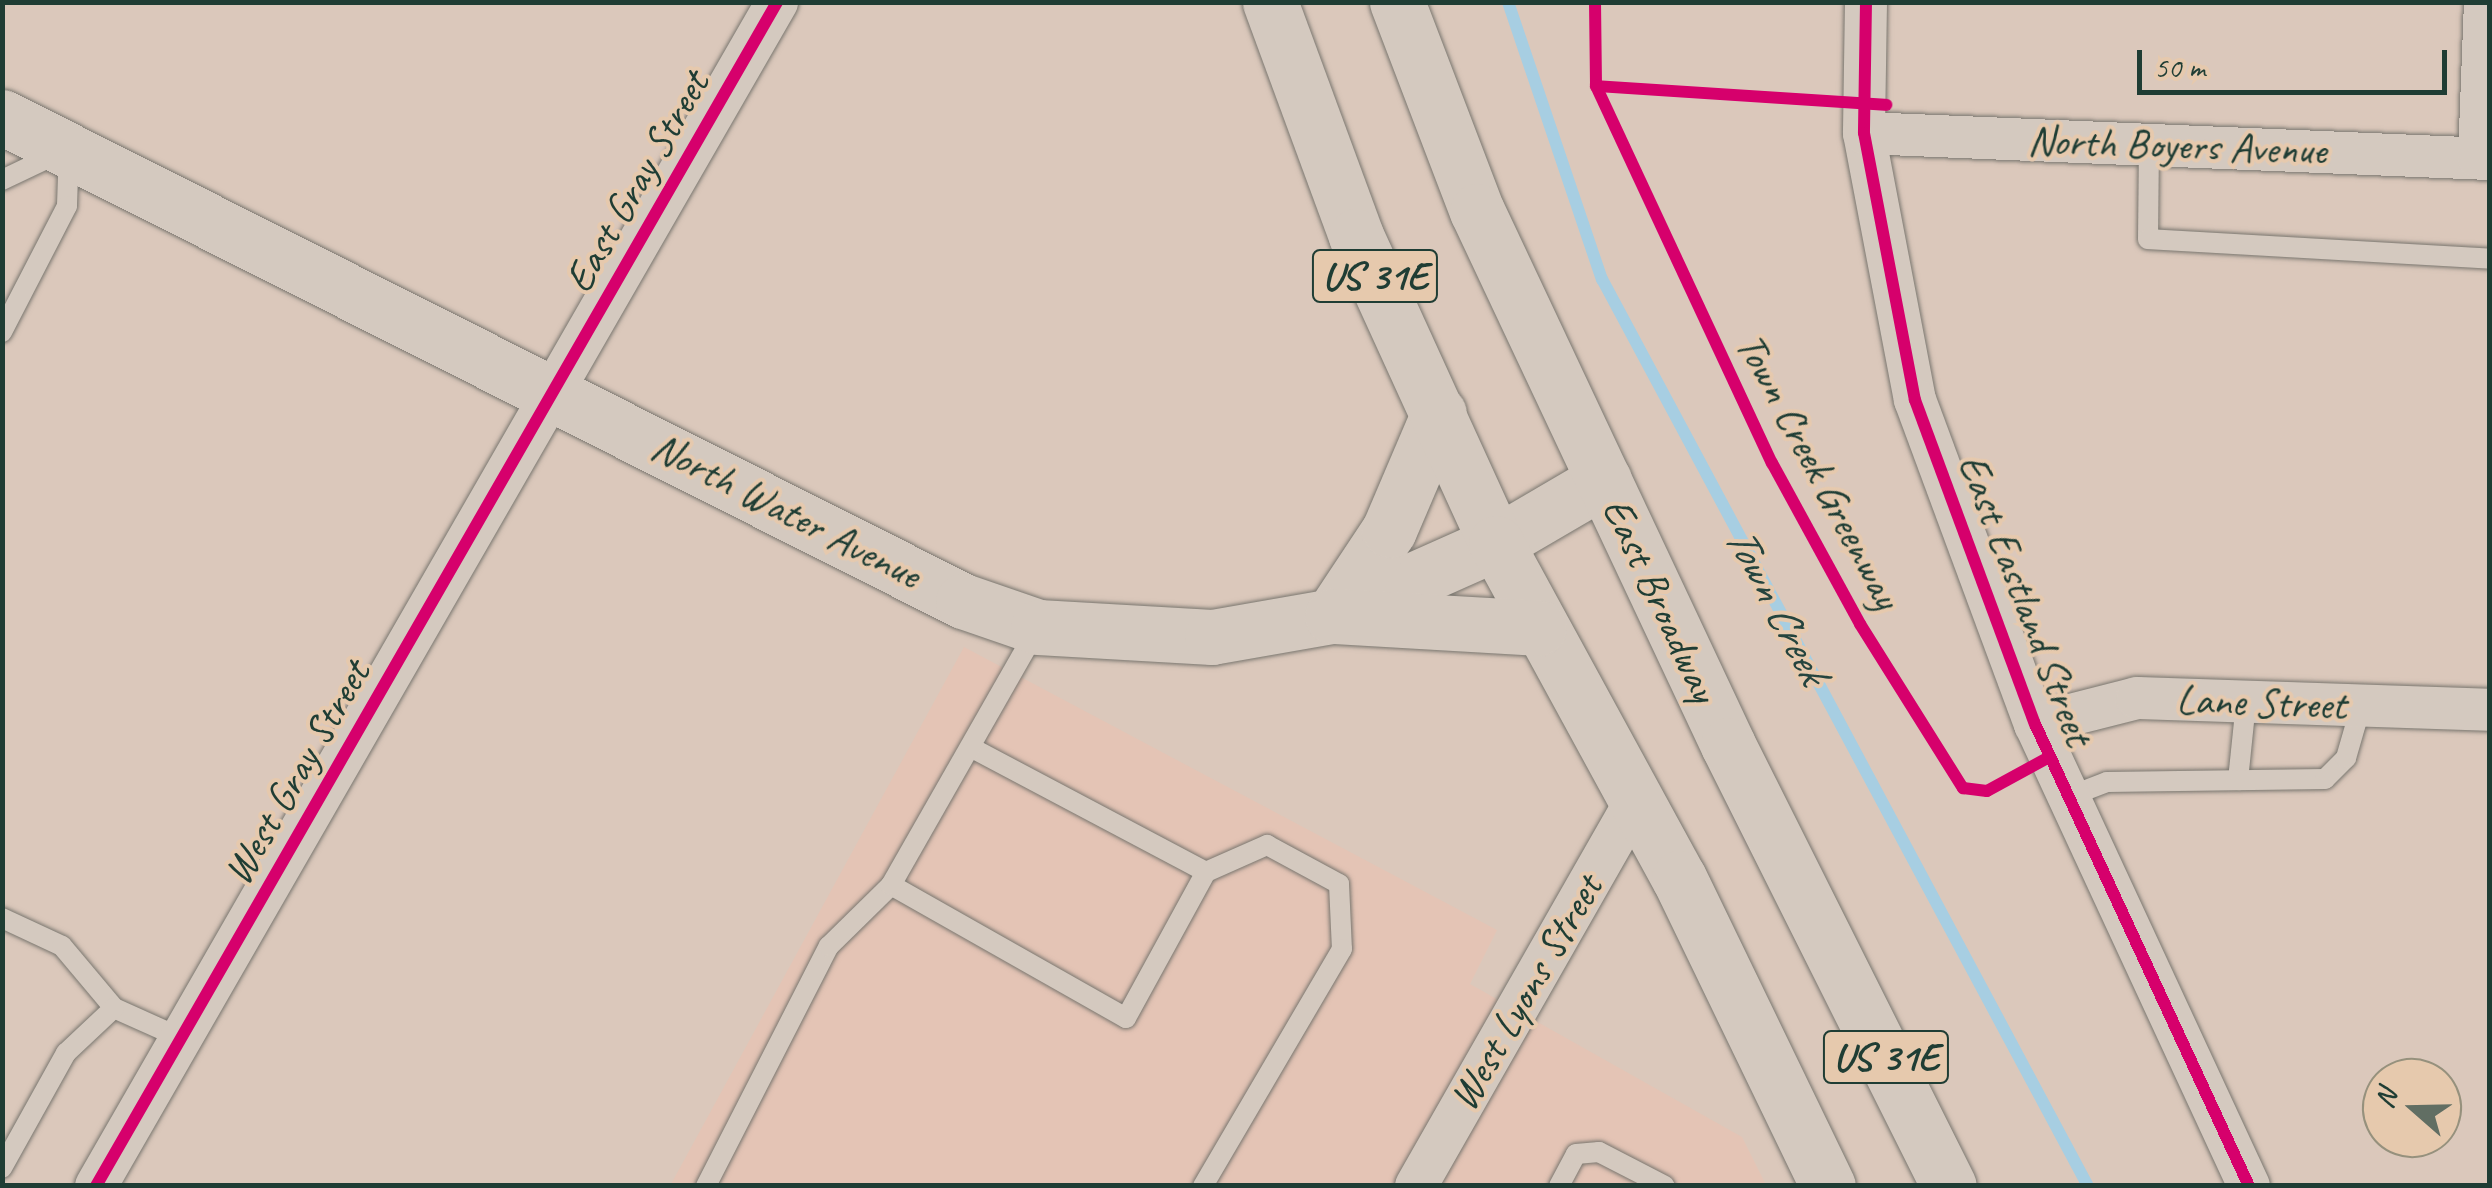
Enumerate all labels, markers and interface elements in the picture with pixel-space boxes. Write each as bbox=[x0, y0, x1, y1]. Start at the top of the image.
scale bar bbox=[2142, 30, 2452, 92]
text: 50 m bbox=[2154, 48, 2205, 86]
street label: East Gray Street bbox=[553, 62, 721, 302]
street label: North Boyers Avenue bbox=[2027, 116, 2327, 176]
road number: US 31E bbox=[1310, 241, 1440, 311]
street label: Town Creek Greenway bbox=[1725, 325, 1911, 617]
street label: North Water Avenue bbox=[643, 421, 929, 601]
street label: East Eastland Street bbox=[1946, 447, 2104, 753]
street label: East Broadway bbox=[1591, 491, 1729, 709]
water label: Town Creek bbox=[1712, 516, 1840, 692]
street label: West Gray Street bbox=[212, 651, 382, 895]
street label: Lane Street bbox=[2175, 675, 2347, 731]
street label: West Lyons Street bbox=[1438, 866, 1614, 1120]
road number: US 31E bbox=[1821, 1022, 1951, 1092]
north arrow bbox=[2362, 1058, 2462, 1158]
text: N bbox=[2366, 1084, 2405, 1112]

